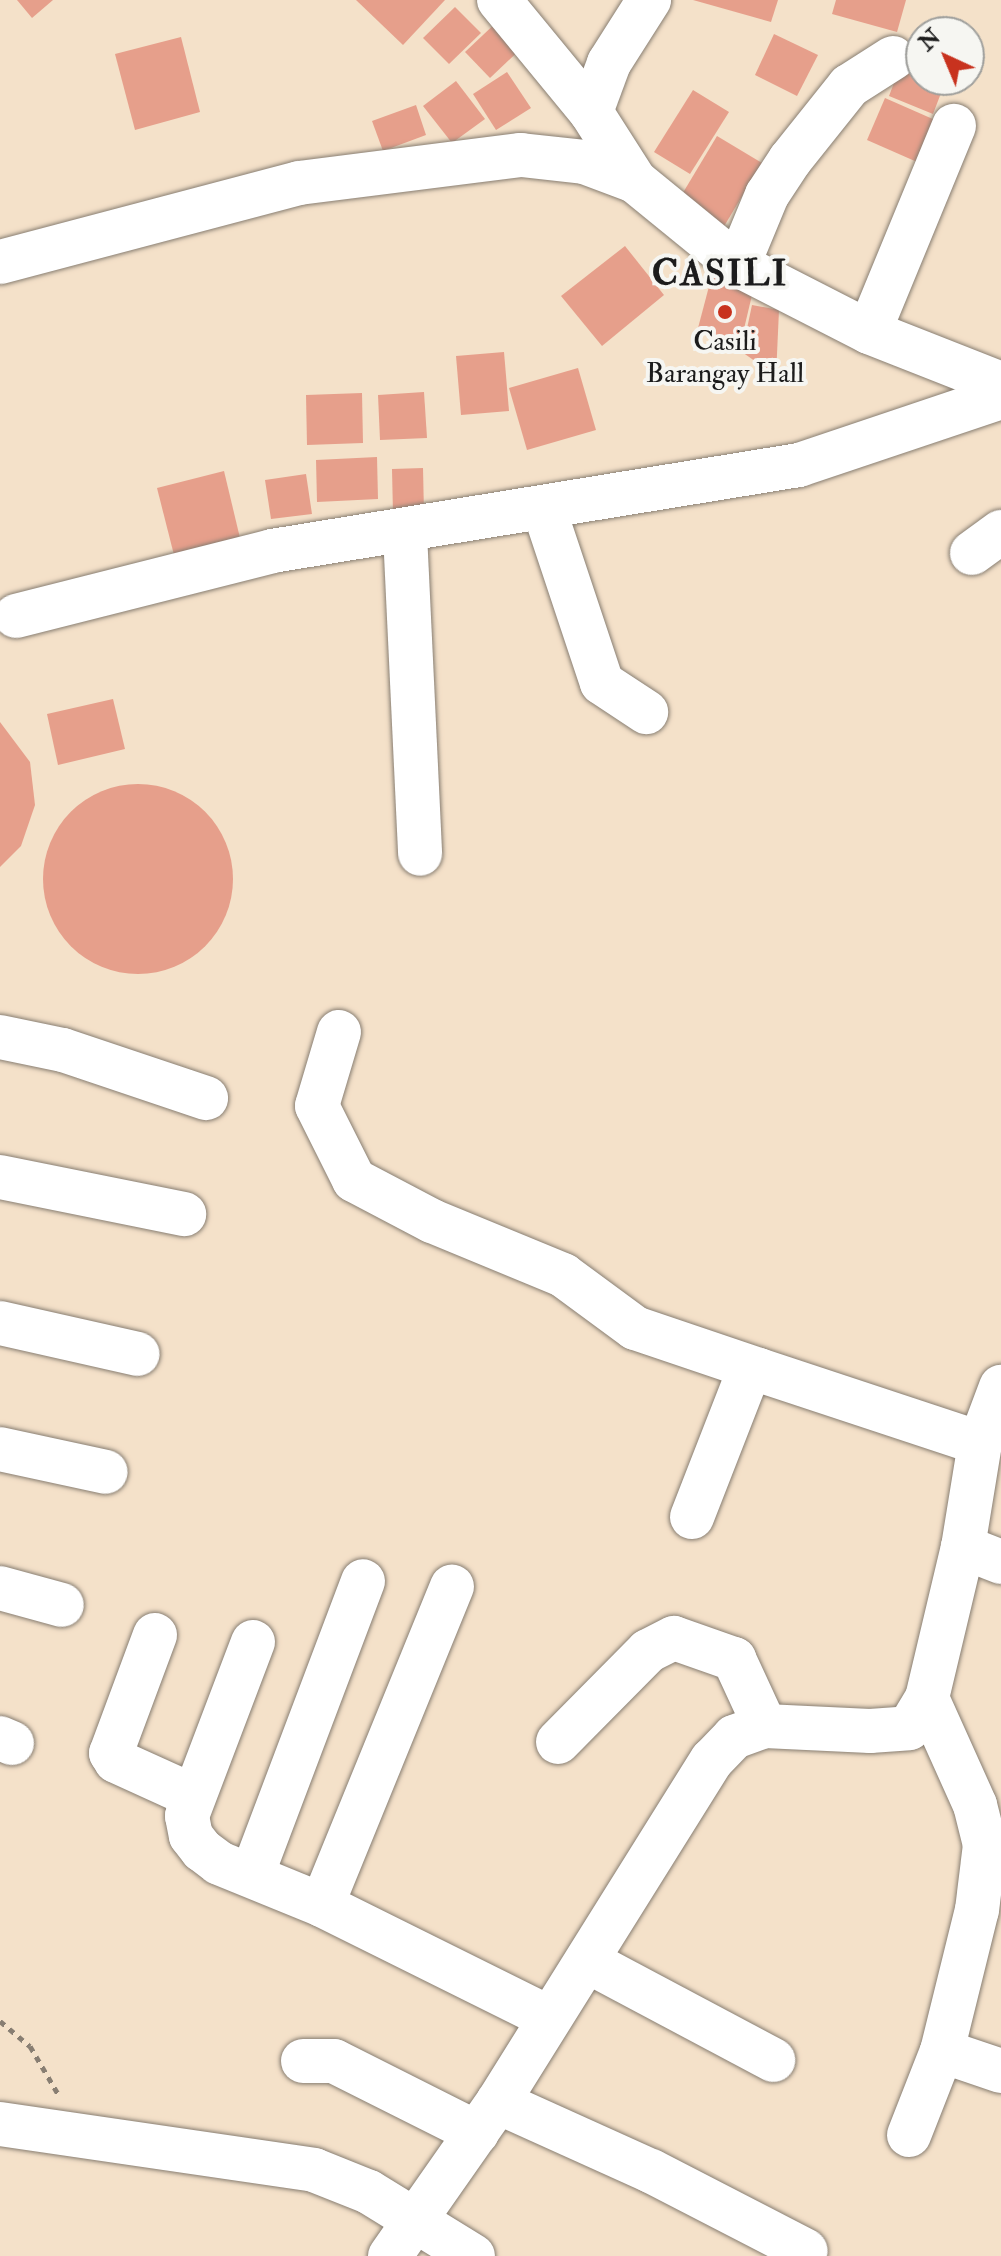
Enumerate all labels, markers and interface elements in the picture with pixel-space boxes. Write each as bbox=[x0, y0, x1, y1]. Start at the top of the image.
north arrow bbox=[905, 16, 985, 96]
text: N bbox=[913, 23, 947, 57]
district label: CASILI bbox=[652, 252, 788, 296]
marker: Casili Barangay Hall bbox=[716, 303, 734, 321]
place label: Casili Barangay Hall bbox=[646, 325, 804, 391]

